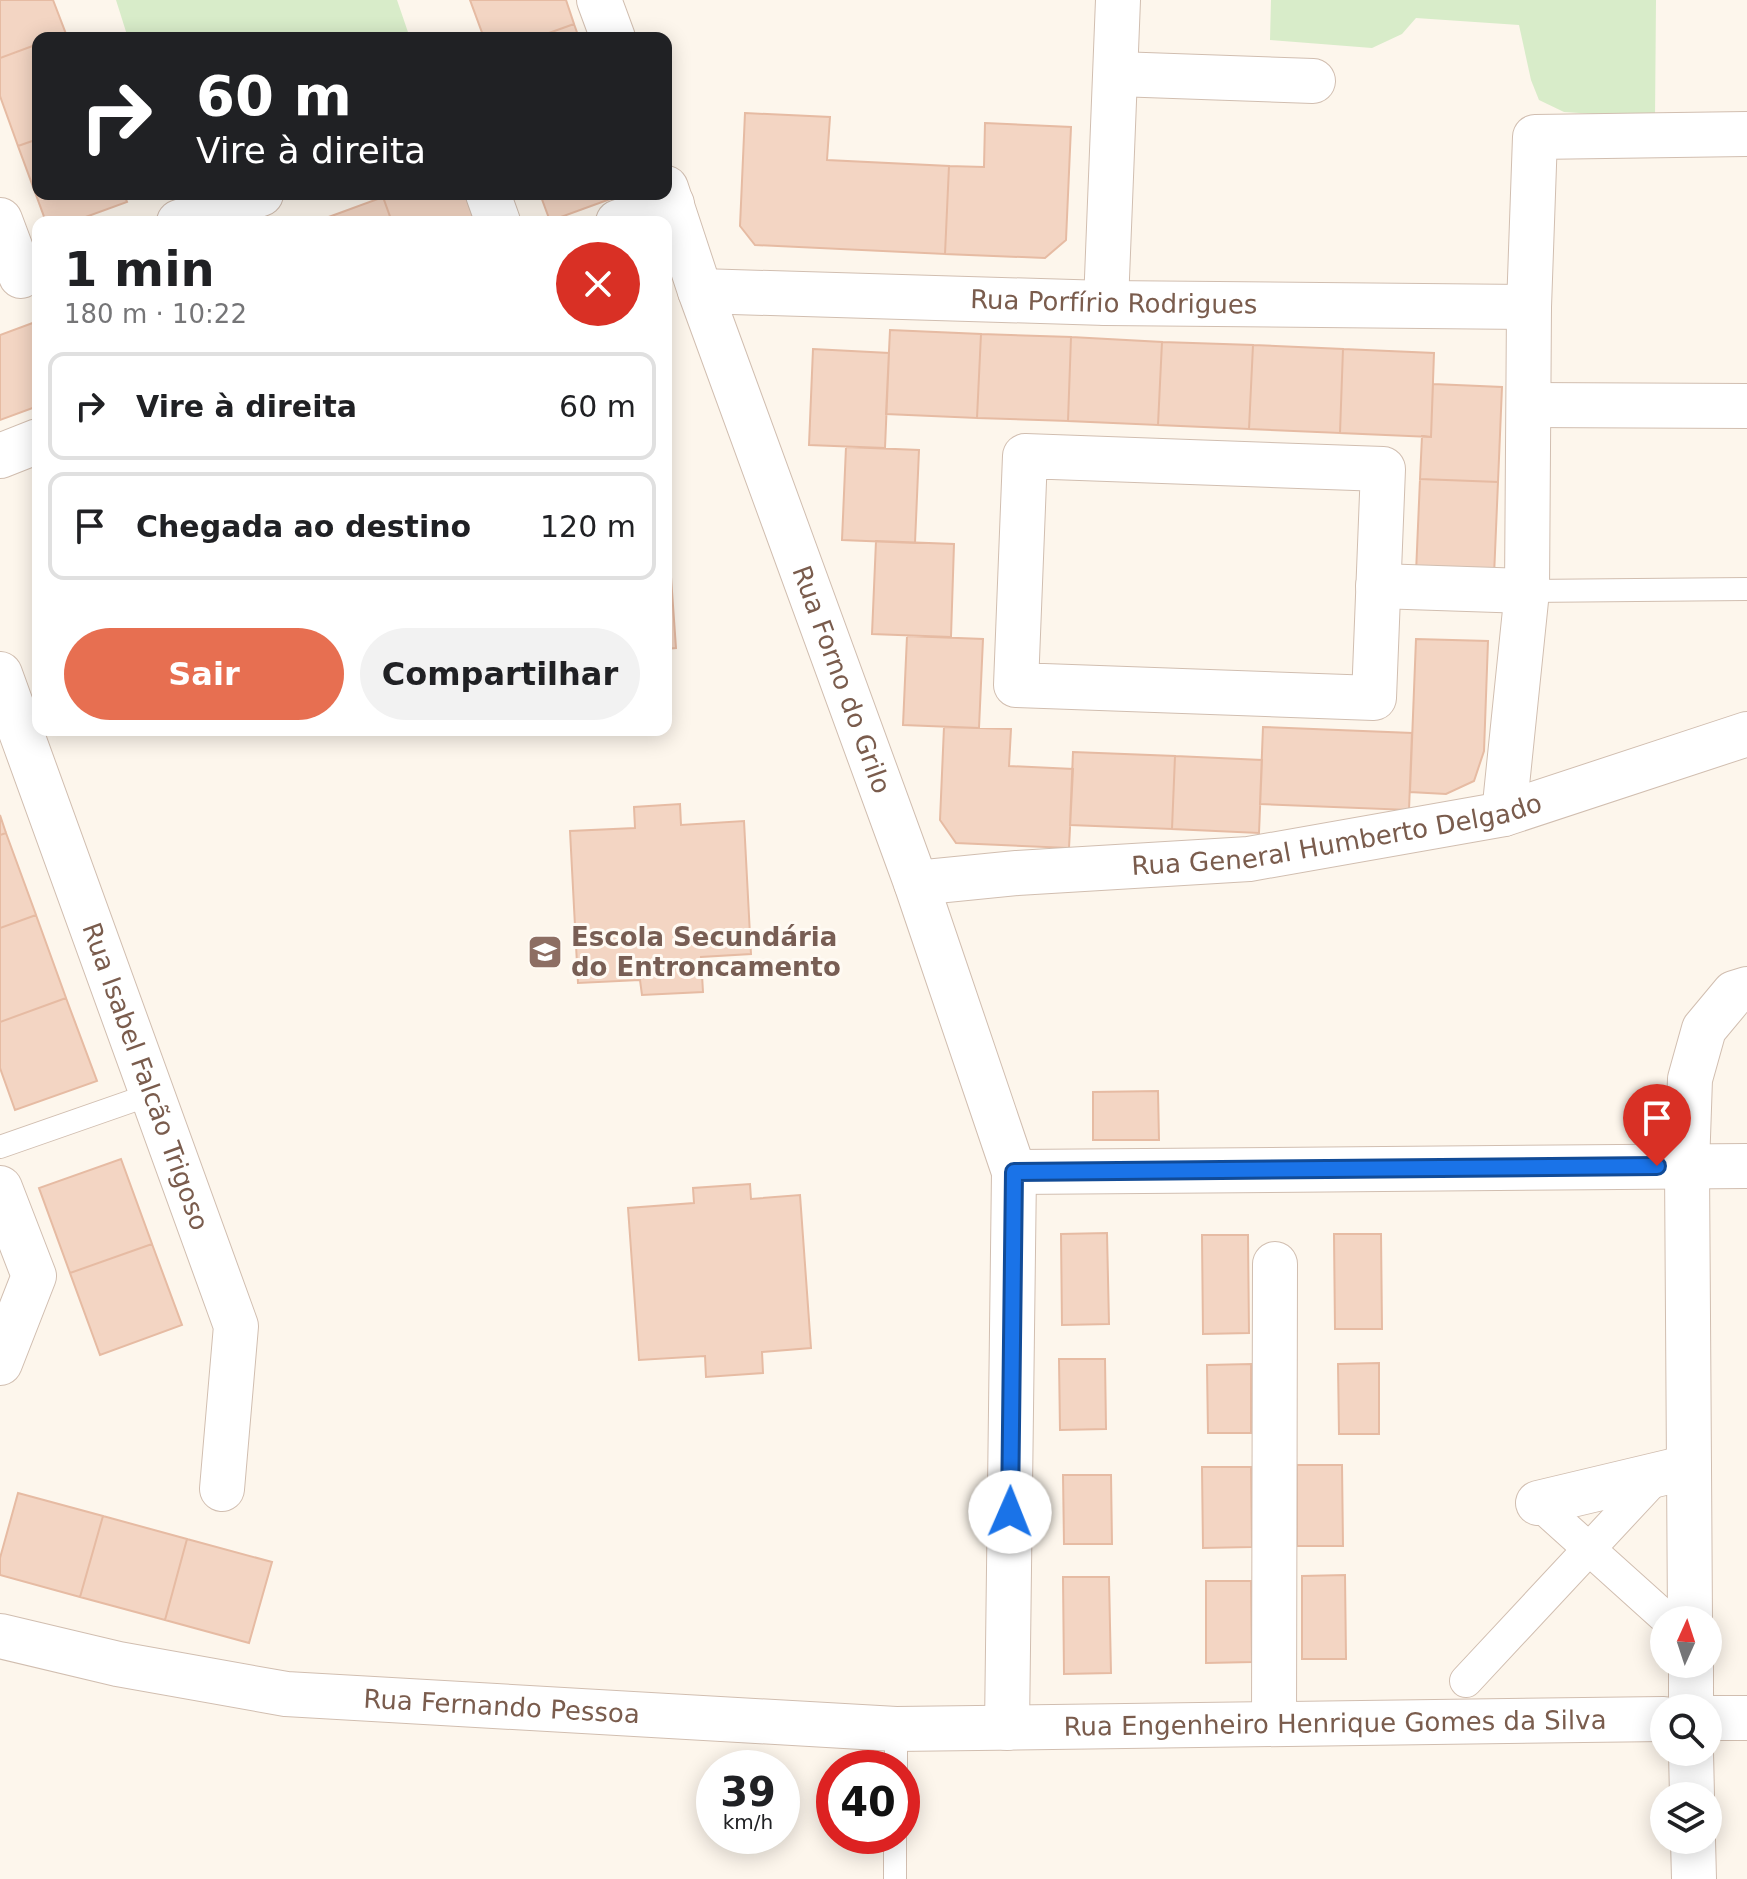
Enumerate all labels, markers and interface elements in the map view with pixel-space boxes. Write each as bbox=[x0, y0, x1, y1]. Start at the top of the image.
text: 60 m bbox=[196, 63, 352, 128]
icon: right bbox=[64, 64, 168, 168]
text: Vire à direita bbox=[196, 130, 426, 171]
text: 1 min bbox=[64, 241, 215, 297]
button: close bbox=[556, 242, 640, 326]
street label: Rua Porfírio Rodrigues bbox=[970, 284, 1258, 319]
text: 180 m · 10:22 bbox=[64, 299, 247, 329]
icon: right bbox=[68, 384, 112, 428]
text: Vire à direita bbox=[136, 389, 357, 424]
text: 60 m bbox=[559, 389, 636, 424]
icon: arrive bbox=[68, 504, 112, 548]
text: Chegada ao destino bbox=[136, 509, 471, 544]
text: 120 m bbox=[540, 509, 636, 544]
street label: Rua Forno do Grilo bbox=[786, 561, 897, 798]
button: Sair bbox=[64, 628, 344, 720]
button: Compartilhar bbox=[360, 628, 640, 720]
street label: Rua General Humberto Delgado bbox=[1131, 788, 1546, 881]
street label: Rua Isabel Falcão Trigoso bbox=[76, 919, 215, 1234]
place label: Escola Secundária do Entroncamento bbox=[571, 922, 841, 982]
school or university icon: Escola Secundária do Entroncamento bbox=[526, 933, 564, 971]
pin bbox=[1623, 1084, 1691, 1166]
icon: arrive bbox=[1635, 1096, 1679, 1140]
position arrow bbox=[968, 1470, 1052, 1554]
north arrow bbox=[1650, 1606, 1722, 1678]
map controls bbox=[1650, 1606, 1722, 1854]
street label: Rua Fernando Pessoa bbox=[363, 1683, 641, 1729]
button: search bbox=[1650, 1694, 1722, 1766]
street label: Rua Engenheiro Henrique Gomes da Silva bbox=[1063, 1705, 1607, 1742]
speed limit sign: 40 bbox=[816, 1750, 920, 1854]
text: 39 bbox=[720, 1769, 776, 1815]
button: layers bbox=[1650, 1782, 1722, 1854]
text: km/h bbox=[723, 1810, 773, 1834]

